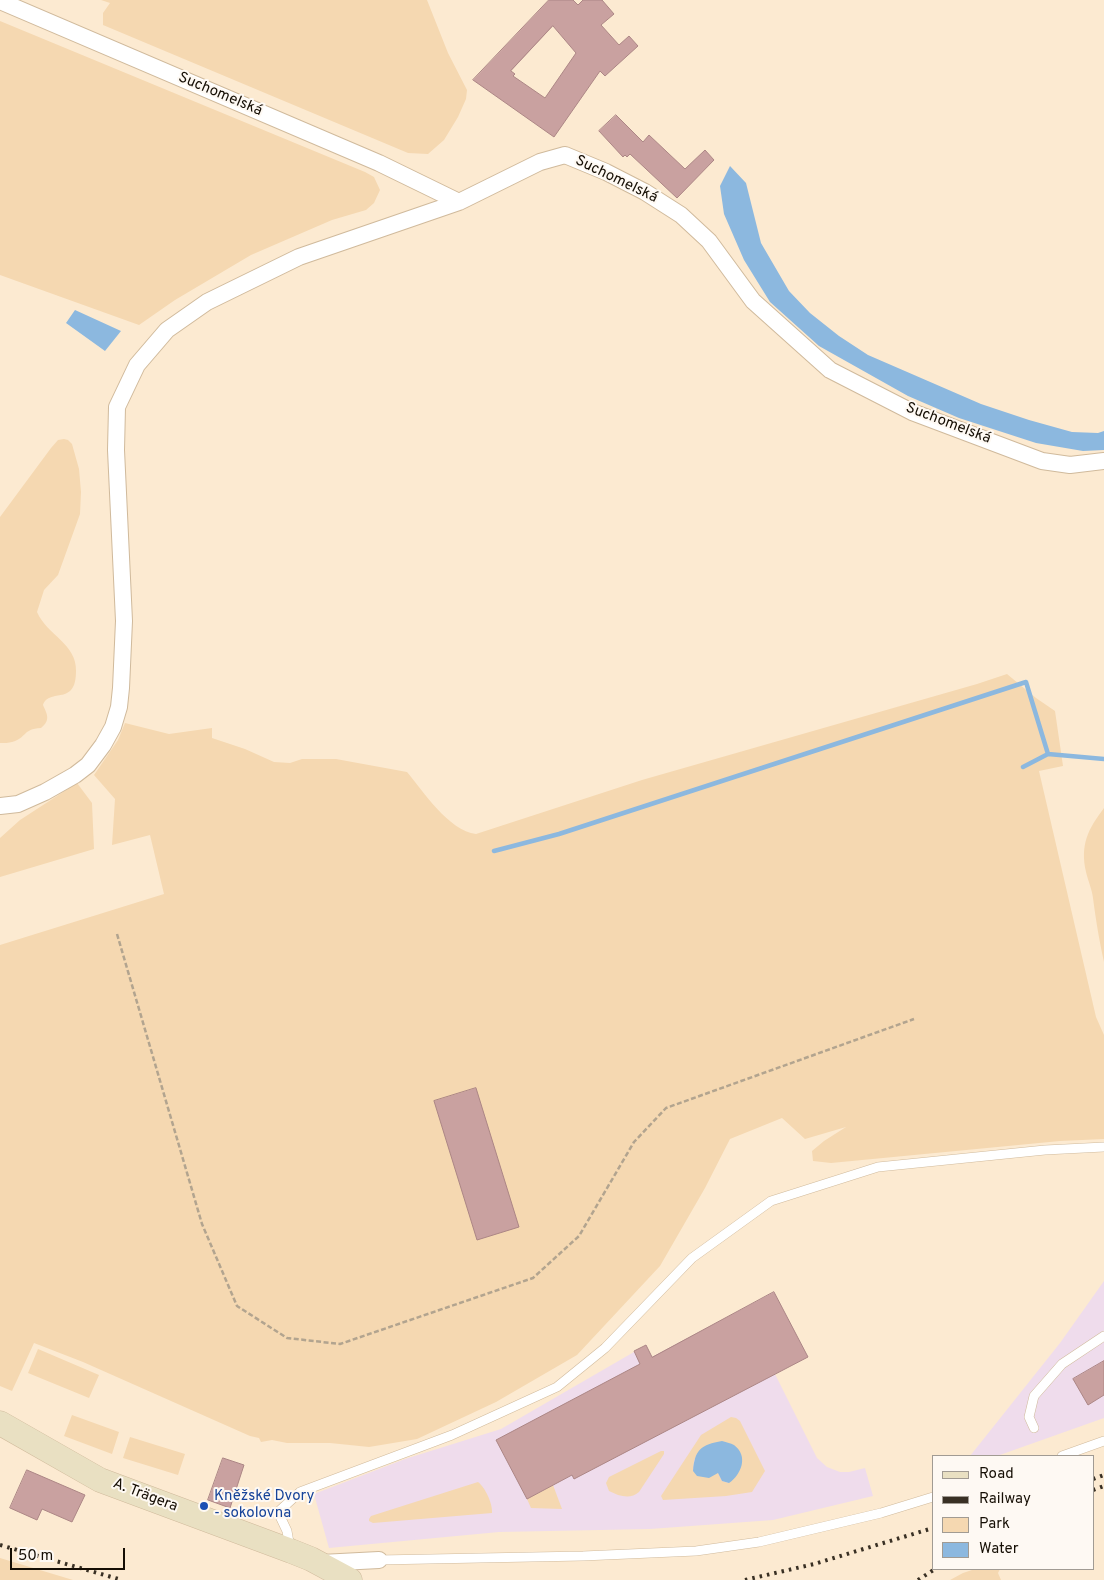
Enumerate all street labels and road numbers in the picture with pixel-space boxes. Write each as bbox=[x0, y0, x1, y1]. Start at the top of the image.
street label: Suchomelská bbox=[175, 69, 265, 121]
street label: Suchomelská bbox=[572, 152, 660, 208]
street label: Suchomelská bbox=[903, 400, 993, 448]
street label: A. Trägera bbox=[110, 1475, 180, 1517]

